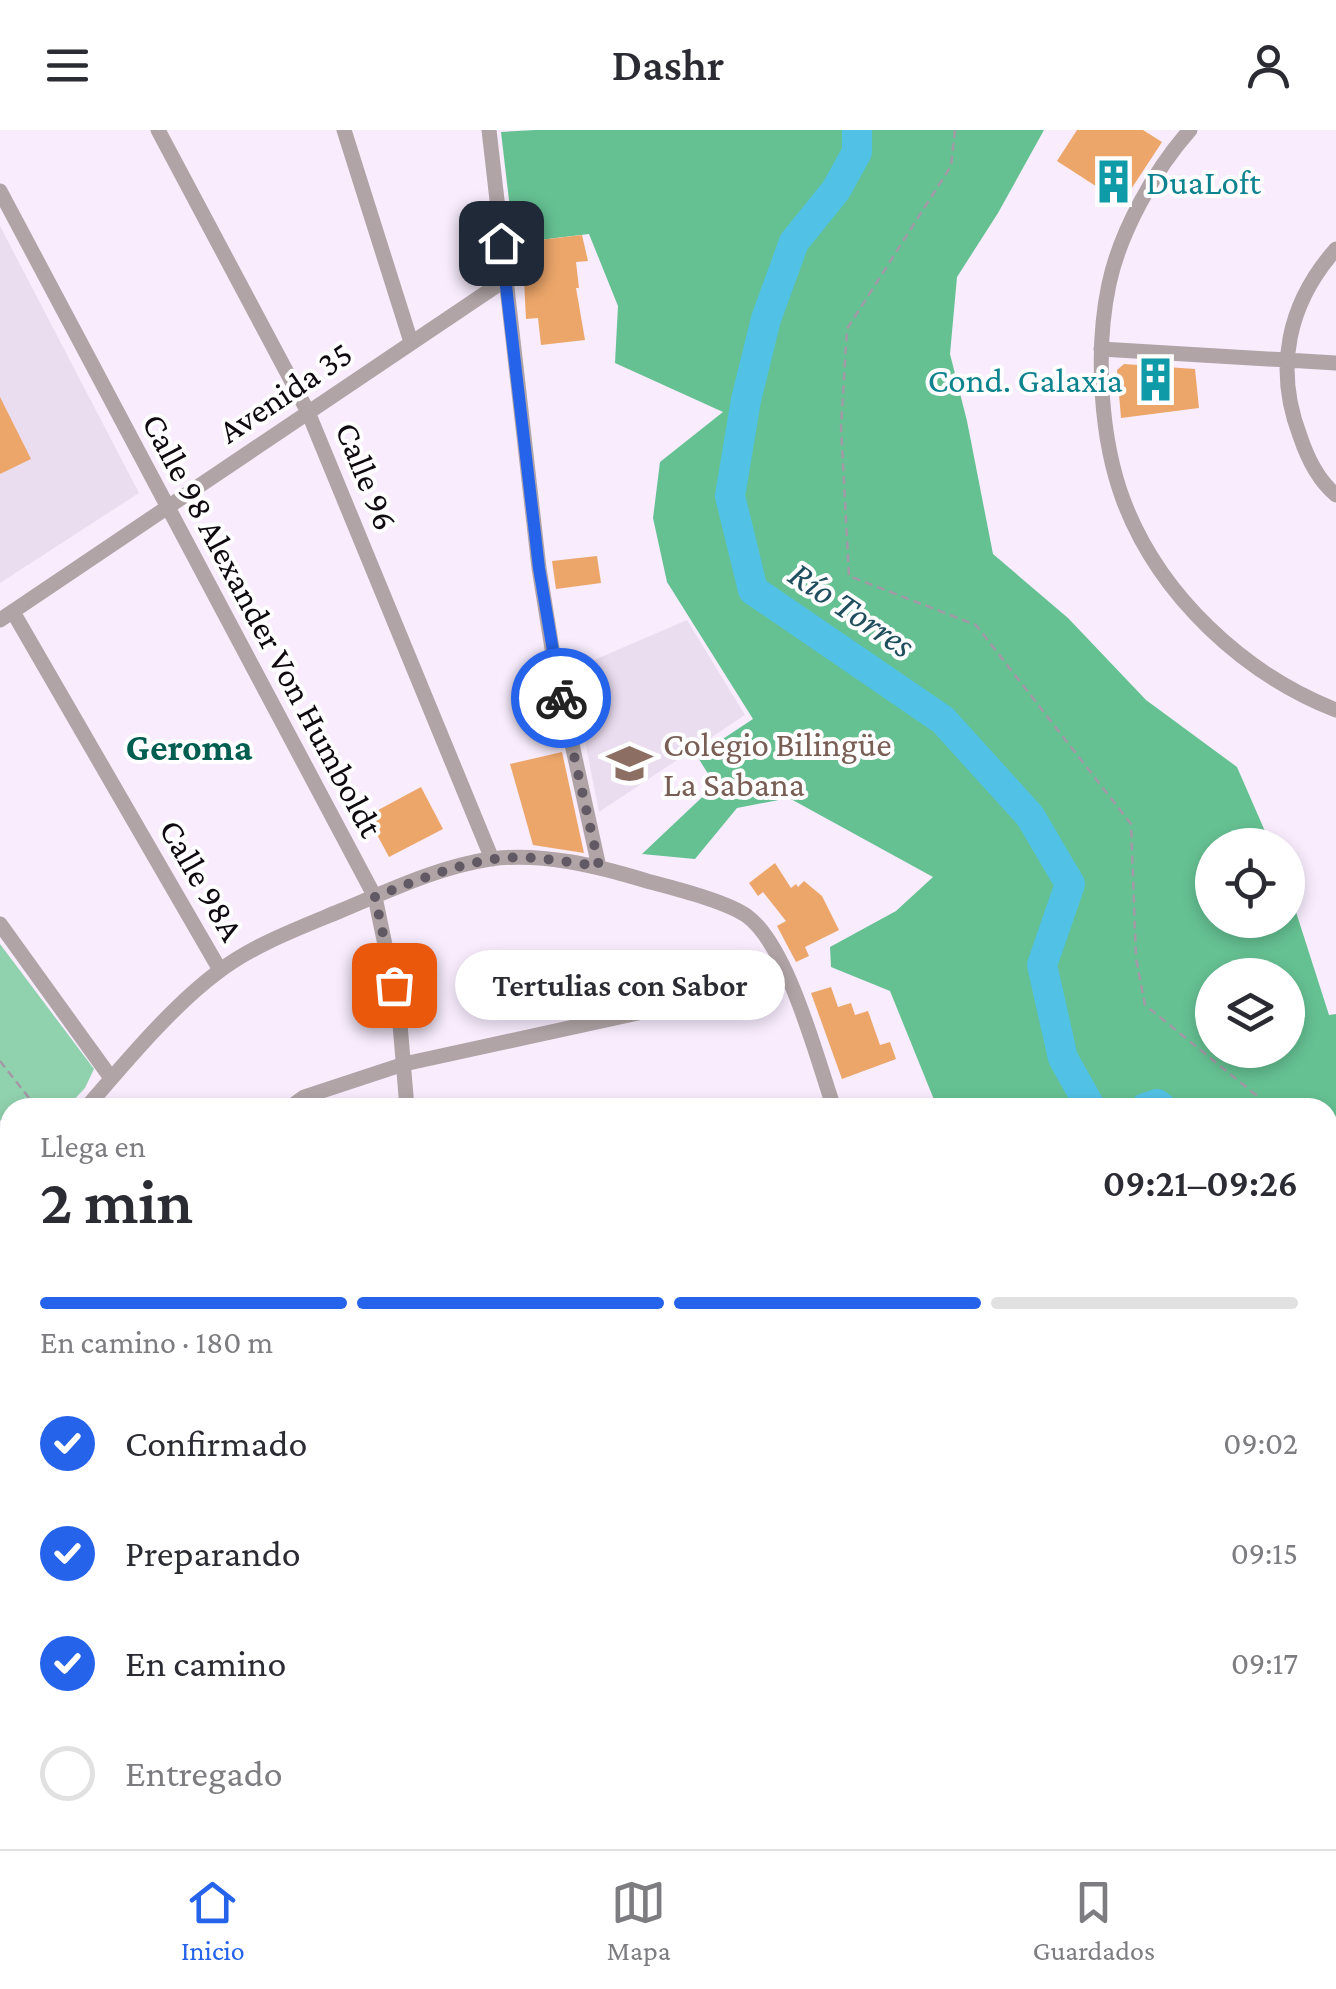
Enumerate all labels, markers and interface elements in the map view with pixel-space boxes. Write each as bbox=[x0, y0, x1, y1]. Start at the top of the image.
icon: menu bbox=[40, 38, 95, 93]
icon: person bbox=[1241, 38, 1296, 93]
text: Dashr bbox=[612, 40, 724, 90]
building icon: DuaLoft bbox=[1089, 158, 1137, 206]
place label: DuaLoft bbox=[1146, 163, 1261, 202]
pin bbox=[459, 201, 544, 286]
icon: home bbox=[474, 216, 529, 271]
street label: Avenida 35 bbox=[211, 334, 359, 451]
building icon: Cond. Galaxia bbox=[1132, 356, 1180, 404]
place label: Cond. Galaxia bbox=[928, 361, 1123, 400]
street label: Calle 98 Alexander Von Humboldt bbox=[134, 407, 391, 844]
street label: Calle 96 bbox=[327, 417, 406, 536]
water label: Río Torres bbox=[781, 552, 923, 666]
courier bbox=[511, 648, 611, 748]
icon: bike bbox=[534, 671, 589, 726]
place label: Colegio Bilingüe La Sabana bbox=[663, 725, 892, 804]
district label: Geroma bbox=[126, 726, 253, 768]
school or university icon: Colegio Bilingüe La Sabana bbox=[606, 740, 654, 788]
street label: Calle 98A bbox=[151, 813, 252, 948]
map controls bbox=[1195, 828, 1305, 1068]
button: locate bbox=[1195, 828, 1305, 938]
pin bbox=[352, 943, 437, 1028]
callout: Tertulias con Sabor bbox=[454, 950, 784, 1020]
icon: bag bbox=[367, 958, 422, 1013]
button: layers bbox=[1195, 958, 1305, 1068]
text: Tertulias con Sabor bbox=[492, 967, 748, 1003]
text: Llega en bbox=[40, 1128, 146, 1164]
text: 09:21–09:26 bbox=[1103, 1162, 1298, 1204]
text: 2 min bbox=[40, 1165, 193, 1237]
text: En camino · 180 m bbox=[40, 1324, 273, 1360]
icon: check bbox=[40, 1416, 95, 1471]
text: Confirmado bbox=[125, 1422, 307, 1464]
text: 09:02 bbox=[1223, 1425, 1298, 1461]
icon: check bbox=[40, 1526, 95, 1581]
text: Preparando bbox=[125, 1532, 301, 1574]
text: 09:15 bbox=[1231, 1535, 1298, 1571]
icon: check bbox=[40, 1636, 95, 1691]
text: En camino bbox=[125, 1642, 286, 1684]
text: 09:17 bbox=[1231, 1645, 1298, 1681]
text: Entregado bbox=[125, 1752, 283, 1794]
tab: Inicio bbox=[181, 1875, 245, 1966]
tab: Mapa bbox=[607, 1875, 671, 1966]
tab: Guardados bbox=[1033, 1875, 1155, 1966]

